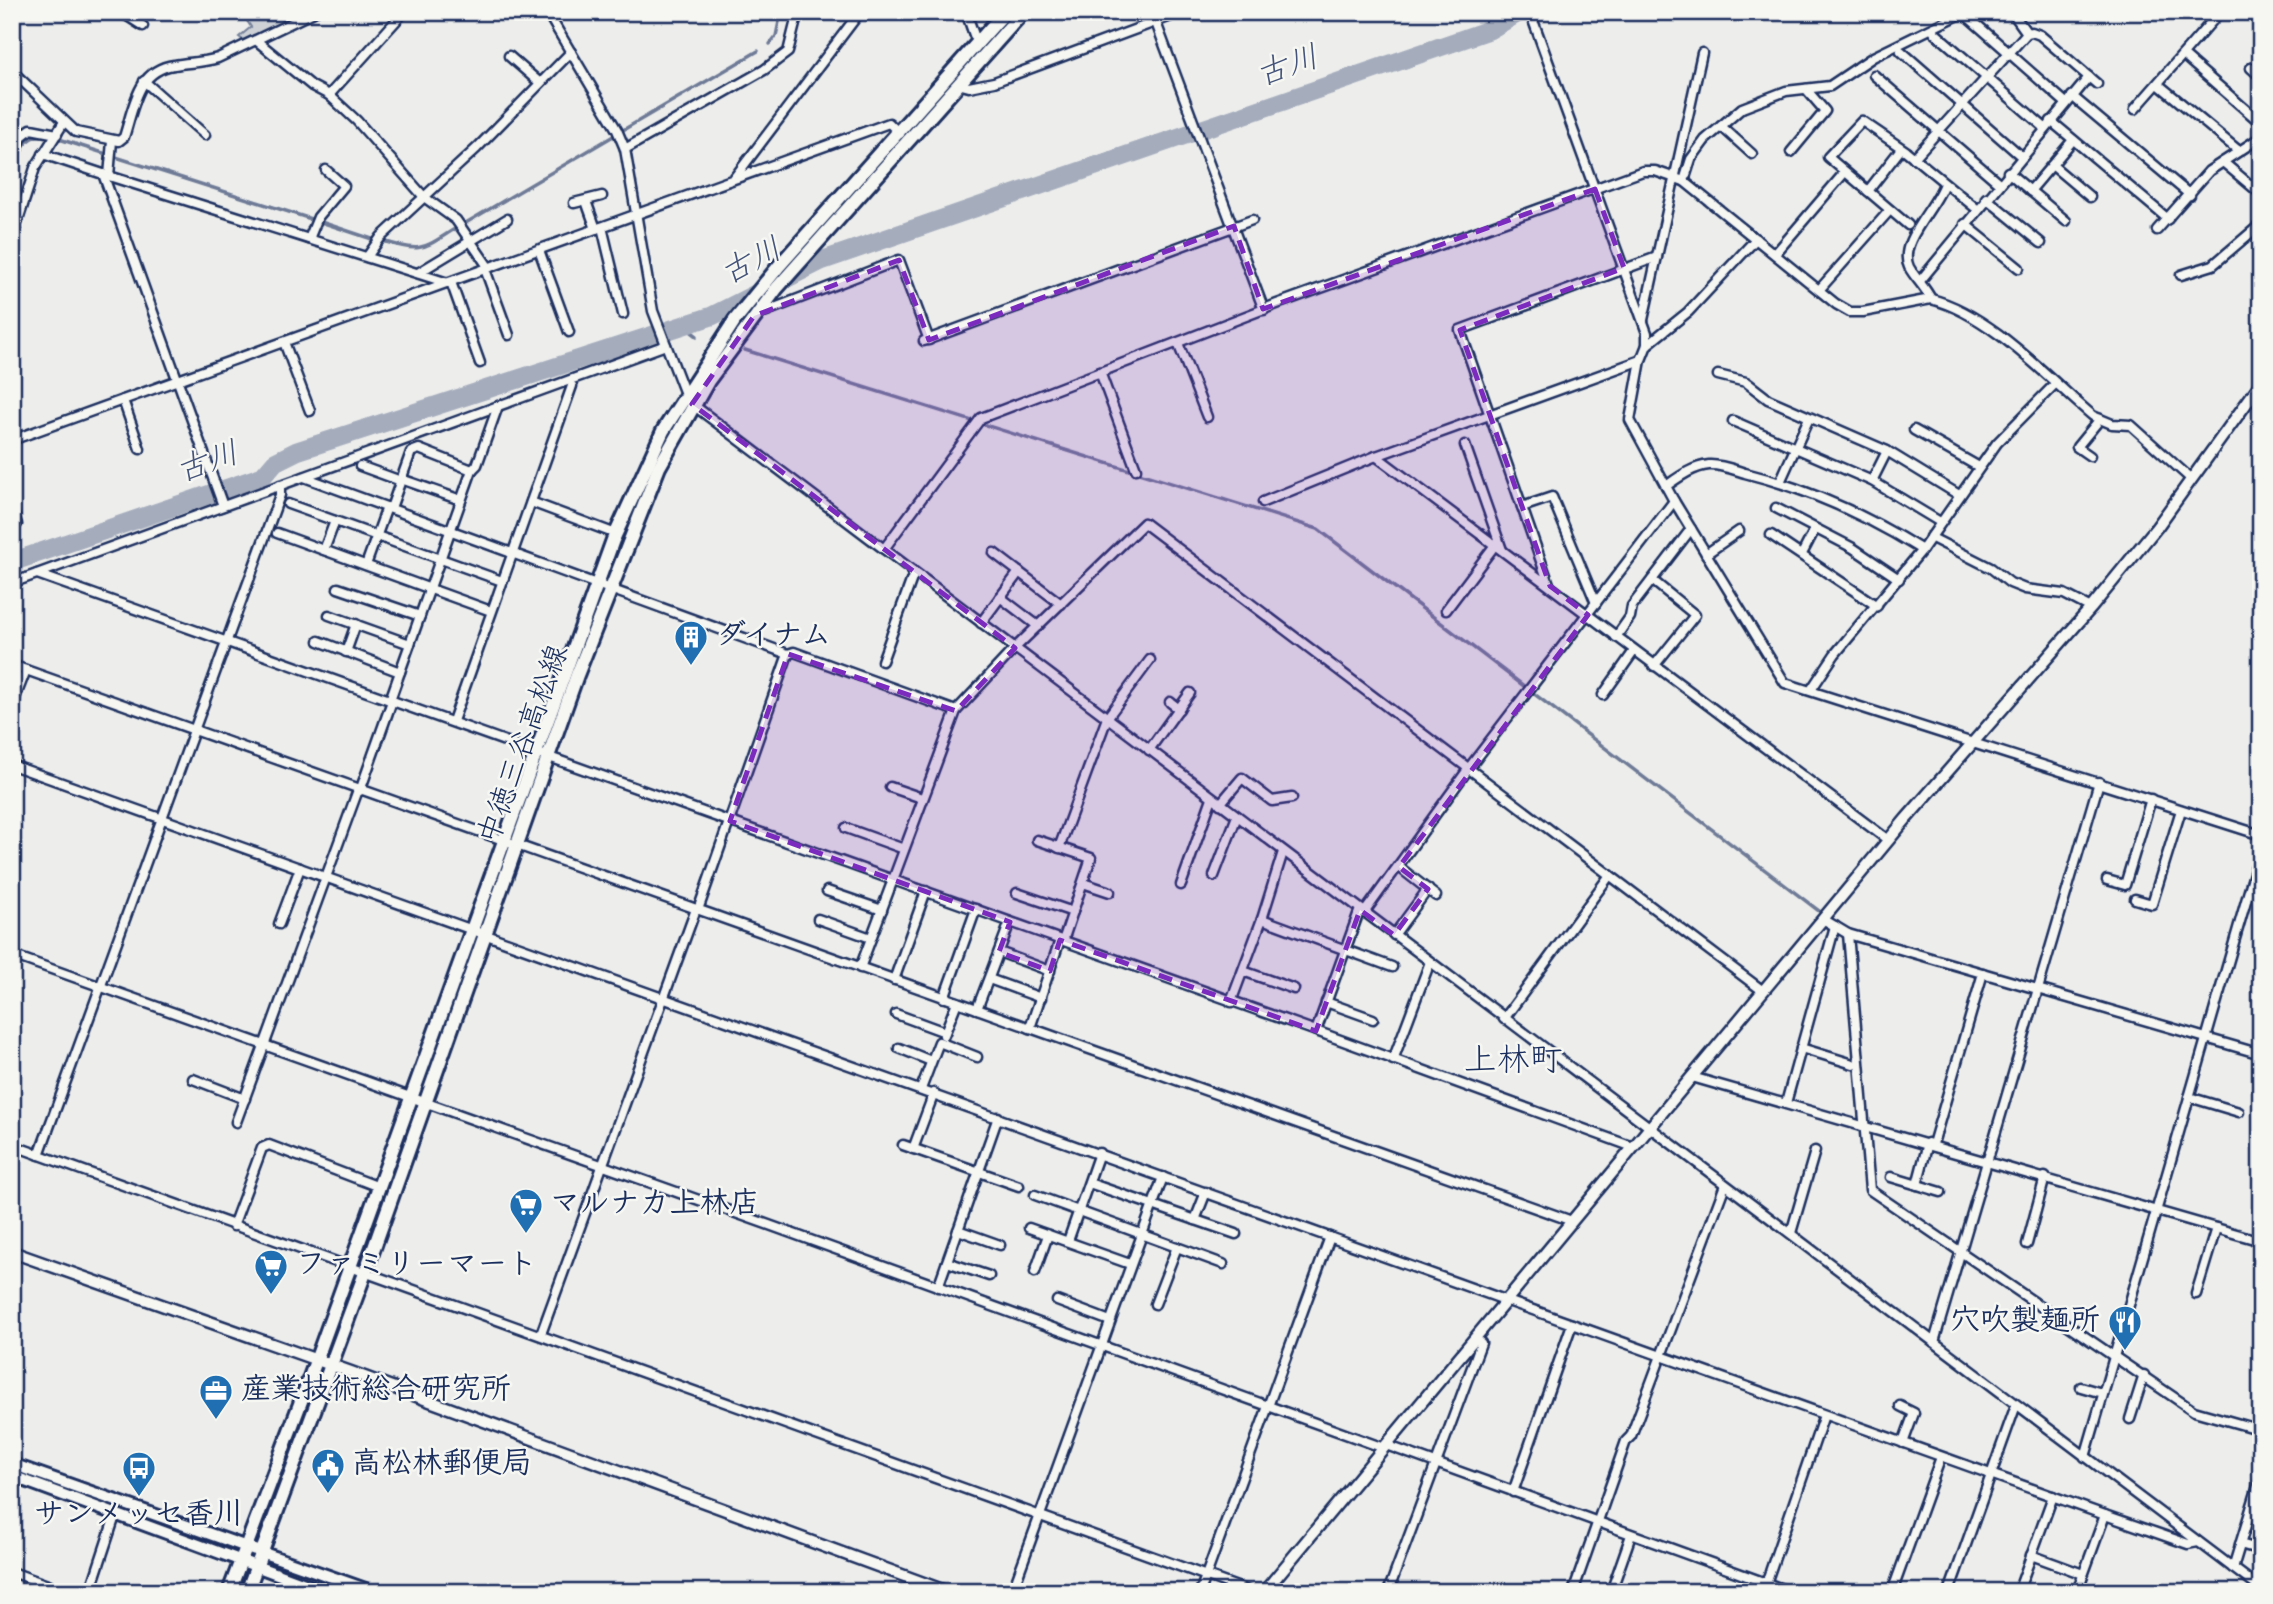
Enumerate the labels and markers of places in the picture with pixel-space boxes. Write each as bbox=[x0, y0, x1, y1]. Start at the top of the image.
place label: ダイナム bbox=[716, 615, 831, 659]
building icon: ダイナム bbox=[672, 618, 710, 667]
place label: マルナカ上林店 bbox=[550, 1183, 759, 1227]
supermarket icon: マルナカ上林店 bbox=[507, 1186, 545, 1235]
place label: ファミリーマート bbox=[296, 1244, 537, 1288]
supermarket icon: ファミリーマート bbox=[252, 1247, 290, 1296]
place label: 穴吹製麺所 bbox=[1950, 1300, 2100, 1344]
restaurant icon: 穴吹製麺所 bbox=[2106, 1303, 2144, 1352]
place label: 産業技術総合研究所 bbox=[241, 1369, 511, 1413]
office icon: 産業技術総合研究所 bbox=[197, 1372, 235, 1421]
place label: 高松林郵便局 bbox=[352, 1443, 532, 1487]
public building icon: 高松林郵便局 bbox=[309, 1446, 347, 1495]
bus stop icon: サンメッセ香川 bbox=[120, 1449, 158, 1498]
place label: サンメッセ香川 bbox=[34, 1494, 244, 1538]

